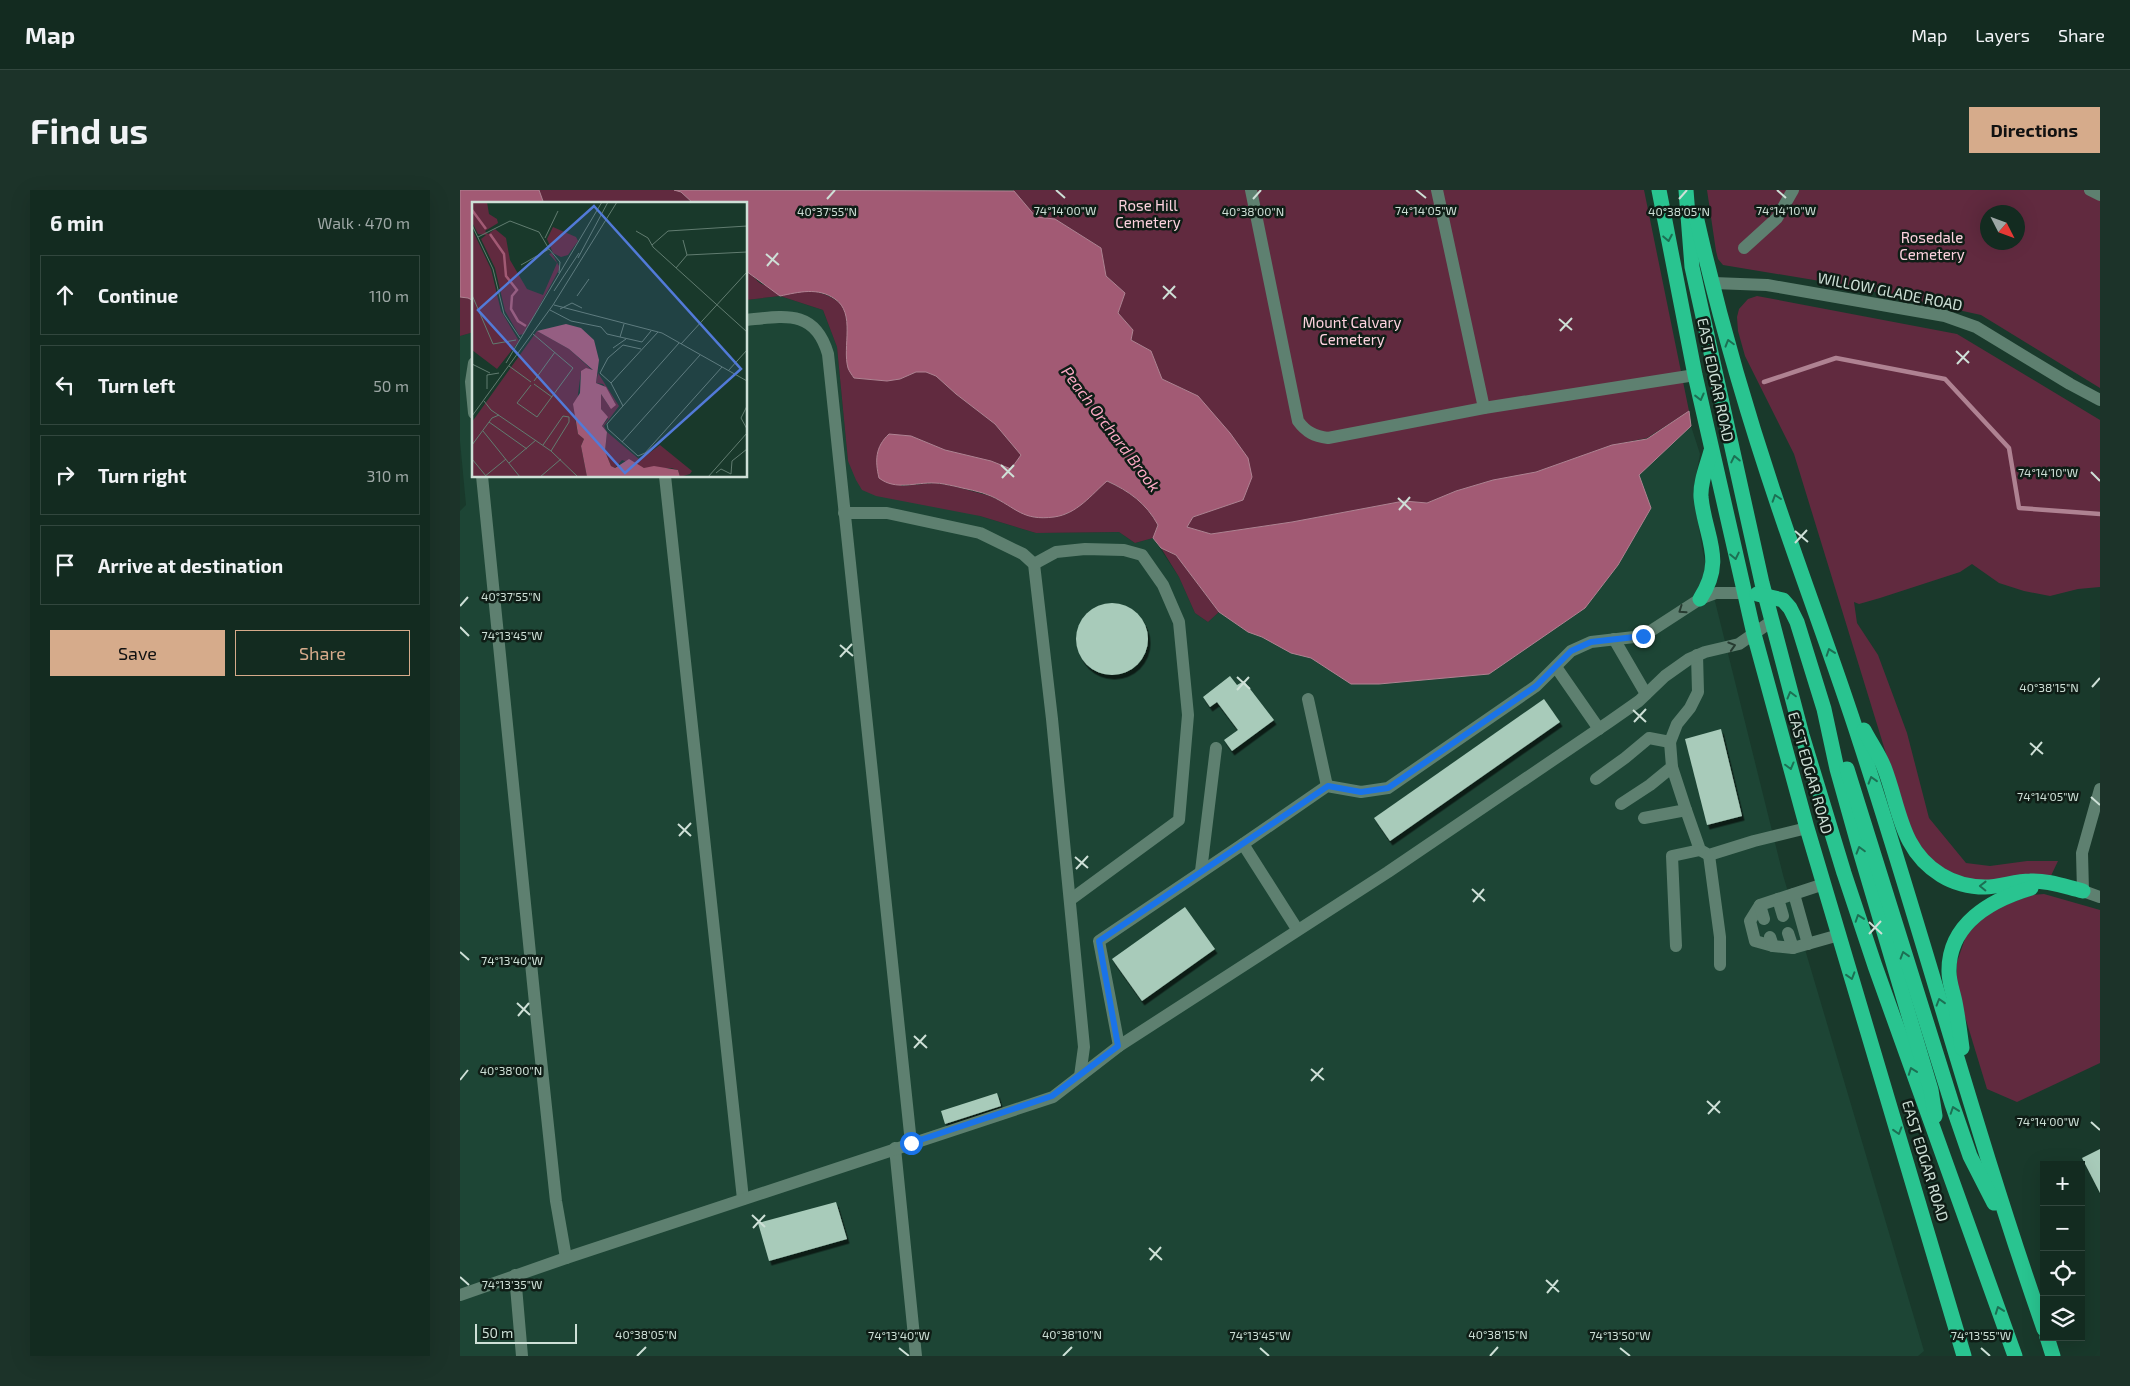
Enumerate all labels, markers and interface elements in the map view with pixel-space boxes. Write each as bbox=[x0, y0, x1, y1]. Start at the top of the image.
text: Map bbox=[25, 20, 75, 49]
text: Map bbox=[1911, 24, 1947, 46]
text: Layers bbox=[1975, 24, 2030, 46]
text: Share bbox=[2058, 24, 2105, 46]
button: Directions bbox=[1969, 107, 2100, 153]
text: Find us bbox=[30, 109, 148, 151]
park label: Rose Hill Cemetery bbox=[1115, 196, 1181, 231]
inset map bbox=[472, 202, 748, 478]
text: 74°14'00"W bbox=[1034, 203, 1096, 217]
text: 74°14'05"W bbox=[1395, 203, 1457, 217]
text: 74°14'10"W bbox=[1756, 203, 1816, 217]
text: 40°37'55"N bbox=[797, 204, 857, 218]
text: 40°38'00"N bbox=[1222, 204, 1284, 218]
text: 40°38'05"N bbox=[1648, 204, 1710, 218]
north arrow bbox=[1980, 205, 2025, 250]
text: 6 min bbox=[50, 210, 104, 235]
text: Walk · 470 m bbox=[317, 213, 410, 232]
park label: Rosedale Cemetery bbox=[1899, 228, 1965, 263]
one-way arrow bbox=[1662, 233, 1673, 242]
street label: WILLOW GLADE ROAD bbox=[1816, 268, 1964, 314]
icon: ahead bbox=[51, 281, 79, 309]
text: Continue bbox=[98, 284, 178, 307]
text: 110 m bbox=[369, 286, 409, 305]
park label: Mount Calvary Cemetery bbox=[1303, 313, 1402, 348]
street label: EAST EDGAR ROAD bbox=[1694, 316, 1738, 443]
one-way arrow bbox=[1725, 339, 1735, 347]
water label: Peach Orchard Brook bbox=[1058, 362, 1165, 495]
icon: left bbox=[51, 371, 79, 399]
text: Turn left bbox=[98, 374, 175, 397]
text: 50 m bbox=[373, 376, 409, 395]
one-way arrow bbox=[1694, 393, 1705, 402]
one-way arrow bbox=[1730, 454, 1741, 463]
icon: right bbox=[51, 461, 79, 489]
text: Turn right bbox=[98, 464, 186, 487]
text: 74°14'10"W bbox=[2018, 465, 2078, 479]
text: 310 m bbox=[367, 466, 409, 485]
one-way arrow bbox=[1772, 494, 1782, 503]
icon: arrive bbox=[51, 551, 79, 579]
one-way arrow bbox=[1729, 551, 1740, 560]
text: Arrive at destination bbox=[98, 554, 283, 577]
text: 40°37'55"N bbox=[481, 589, 541, 603]
one-way arrow bbox=[1678, 604, 1687, 613]
route end bbox=[1632, 625, 1655, 648]
text: 74°13'45"W bbox=[481, 628, 543, 642]
button: Save bbox=[50, 630, 225, 676]
button: Share bbox=[235, 630, 410, 676]
one-way arrow bbox=[1727, 641, 1736, 651]
one-way arrow bbox=[1826, 648, 1836, 656]
text: 40°38'15"N bbox=[2019, 680, 2079, 694]
one-way arrow bbox=[1787, 692, 1797, 700]
street label: EAST EDGAR ROAD bbox=[1785, 710, 1837, 836]
one-way arrow bbox=[1784, 761, 1794, 769]
one-way arrow bbox=[1868, 776, 1878, 785]
text: 74°14'05"W bbox=[2017, 789, 2079, 803]
one-way arrow bbox=[1855, 846, 1865, 855]
one-way arrow bbox=[1979, 881, 1987, 892]
one-way arrow bbox=[1855, 914, 1865, 922]
one-way arrow bbox=[1900, 952, 1910, 960]
text: 74°13'40"W bbox=[481, 953, 543, 967]
one-way arrow bbox=[1846, 971, 1856, 979]
one-way arrow bbox=[1936, 999, 1946, 1007]
text: 40°38'00"N bbox=[480, 1063, 542, 1077]
one-way arrow bbox=[1908, 1068, 1918, 1076]
street label: EAST EDGAR ROAD bbox=[1899, 1098, 1953, 1224]
one-way arrow bbox=[1950, 1106, 1960, 1115]
text: 74°14'00"W bbox=[2017, 1114, 2079, 1128]
one-way arrow bbox=[1892, 1127, 1902, 1135]
route start bbox=[900, 1132, 923, 1155]
map controls bbox=[2040, 1161, 2085, 1341]
button: + bbox=[2040, 1161, 2085, 1206]
button: − bbox=[2040, 1206, 2085, 1251]
button: locate bbox=[2040, 1251, 2085, 1296]
text: 74°13'35"W bbox=[482, 1277, 542, 1291]
button: layers bbox=[2040, 1296, 2085, 1341]
one-way arrow bbox=[1995, 1306, 2005, 1315]
scale bar bbox=[475, 1321, 578, 1344]
text: 50 m bbox=[482, 1324, 513, 1341]
text: 40°38'05"N bbox=[615, 1327, 677, 1341]
text: 40°38'10"N bbox=[1042, 1327, 1102, 1341]
text: 40°38'15"N bbox=[1468, 1327, 1528, 1341]
text: 74°13'40"W bbox=[868, 1328, 930, 1342]
text: 74°13'45"W bbox=[1229, 1328, 1291, 1342]
text: 74°13'50"W bbox=[1589, 1328, 1651, 1342]
text: 74°13'55"W bbox=[1951, 1328, 2011, 1342]

